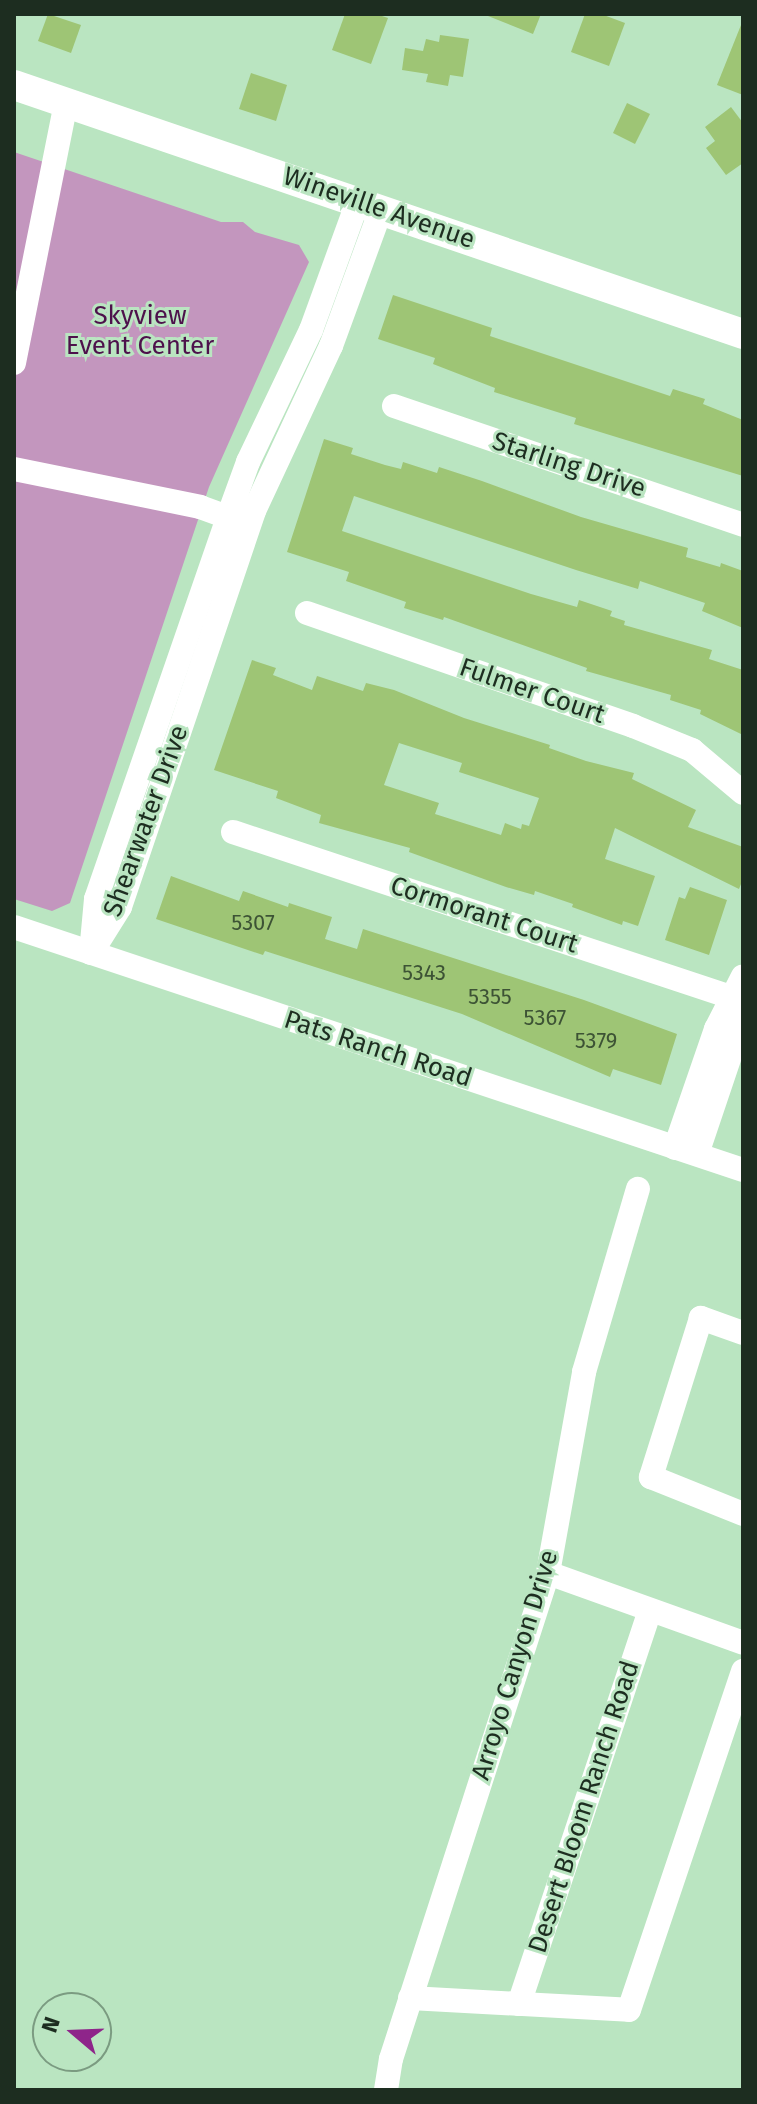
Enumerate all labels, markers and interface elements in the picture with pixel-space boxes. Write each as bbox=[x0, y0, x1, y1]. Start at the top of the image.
street label: Wineville Avenue bbox=[279, 161, 479, 255]
park label: Skyview Event Center bbox=[66, 300, 214, 362]
street label: Starling Drive bbox=[489, 426, 649, 504]
street label: Fulmer Court bbox=[455, 652, 609, 730]
street label: Shearwater Drive bbox=[97, 721, 195, 921]
street label: Cormorant Court bbox=[386, 870, 582, 960]
house number: 5307 bbox=[231, 910, 275, 936]
house number: 5343 bbox=[402, 960, 446, 986]
house number: 5355 bbox=[468, 984, 512, 1010]
street label: Pats Ranch Road bbox=[280, 1004, 476, 1094]
house number: 5367 bbox=[524, 1005, 566, 1031]
house number: 5379 bbox=[575, 1028, 617, 1054]
street label: Arroyo Canyon Drive bbox=[465, 1546, 565, 1784]
street label: Desert Bloom Ranch Road bbox=[522, 1657, 646, 1957]
north arrow bbox=[32, 1992, 112, 2072]
text: N bbox=[36, 2013, 66, 2036]

